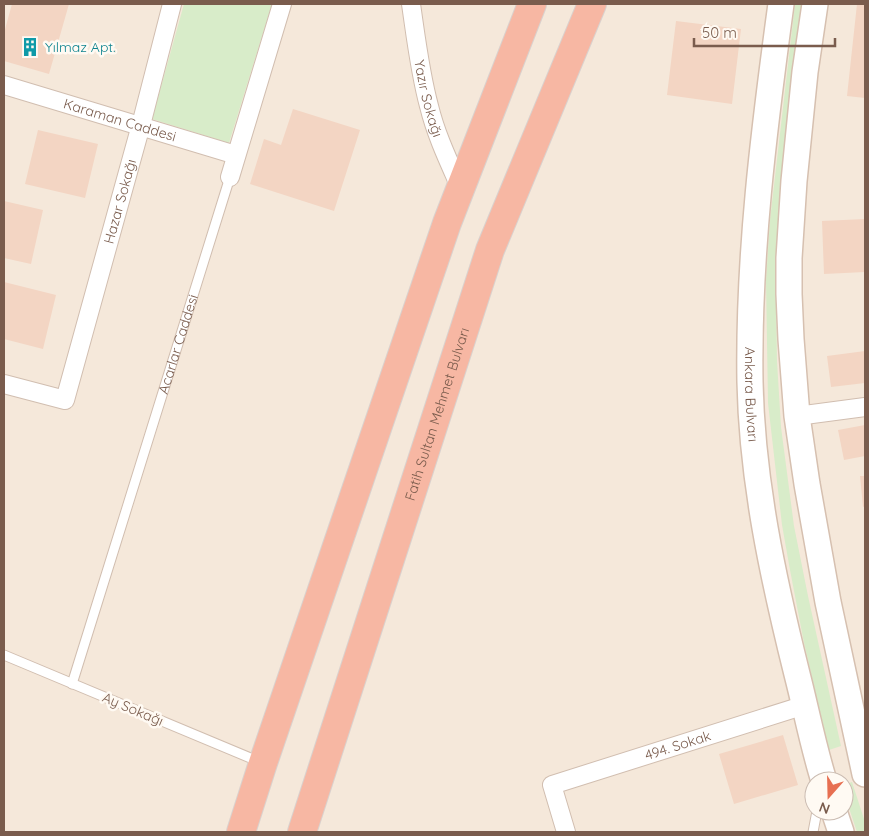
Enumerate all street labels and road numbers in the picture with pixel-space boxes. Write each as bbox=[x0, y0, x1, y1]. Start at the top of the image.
street label: Yazır Sokağı bbox=[410, 58, 447, 139]
street label: Karaman Caddesi bbox=[61, 94, 178, 145]
street label: Hazar Sokağı bbox=[100, 157, 140, 246]
street label: Acarlar Caddesi bbox=[154, 292, 202, 396]
street label: Fatih Sultan Mehmet Bulvarı bbox=[401, 325, 473, 503]
street label: Ankara Bulvarı bbox=[741, 347, 762, 442]
street label: Ay Sokağı bbox=[100, 688, 166, 730]
street label: 494. Sokak bbox=[642, 726, 713, 764]

